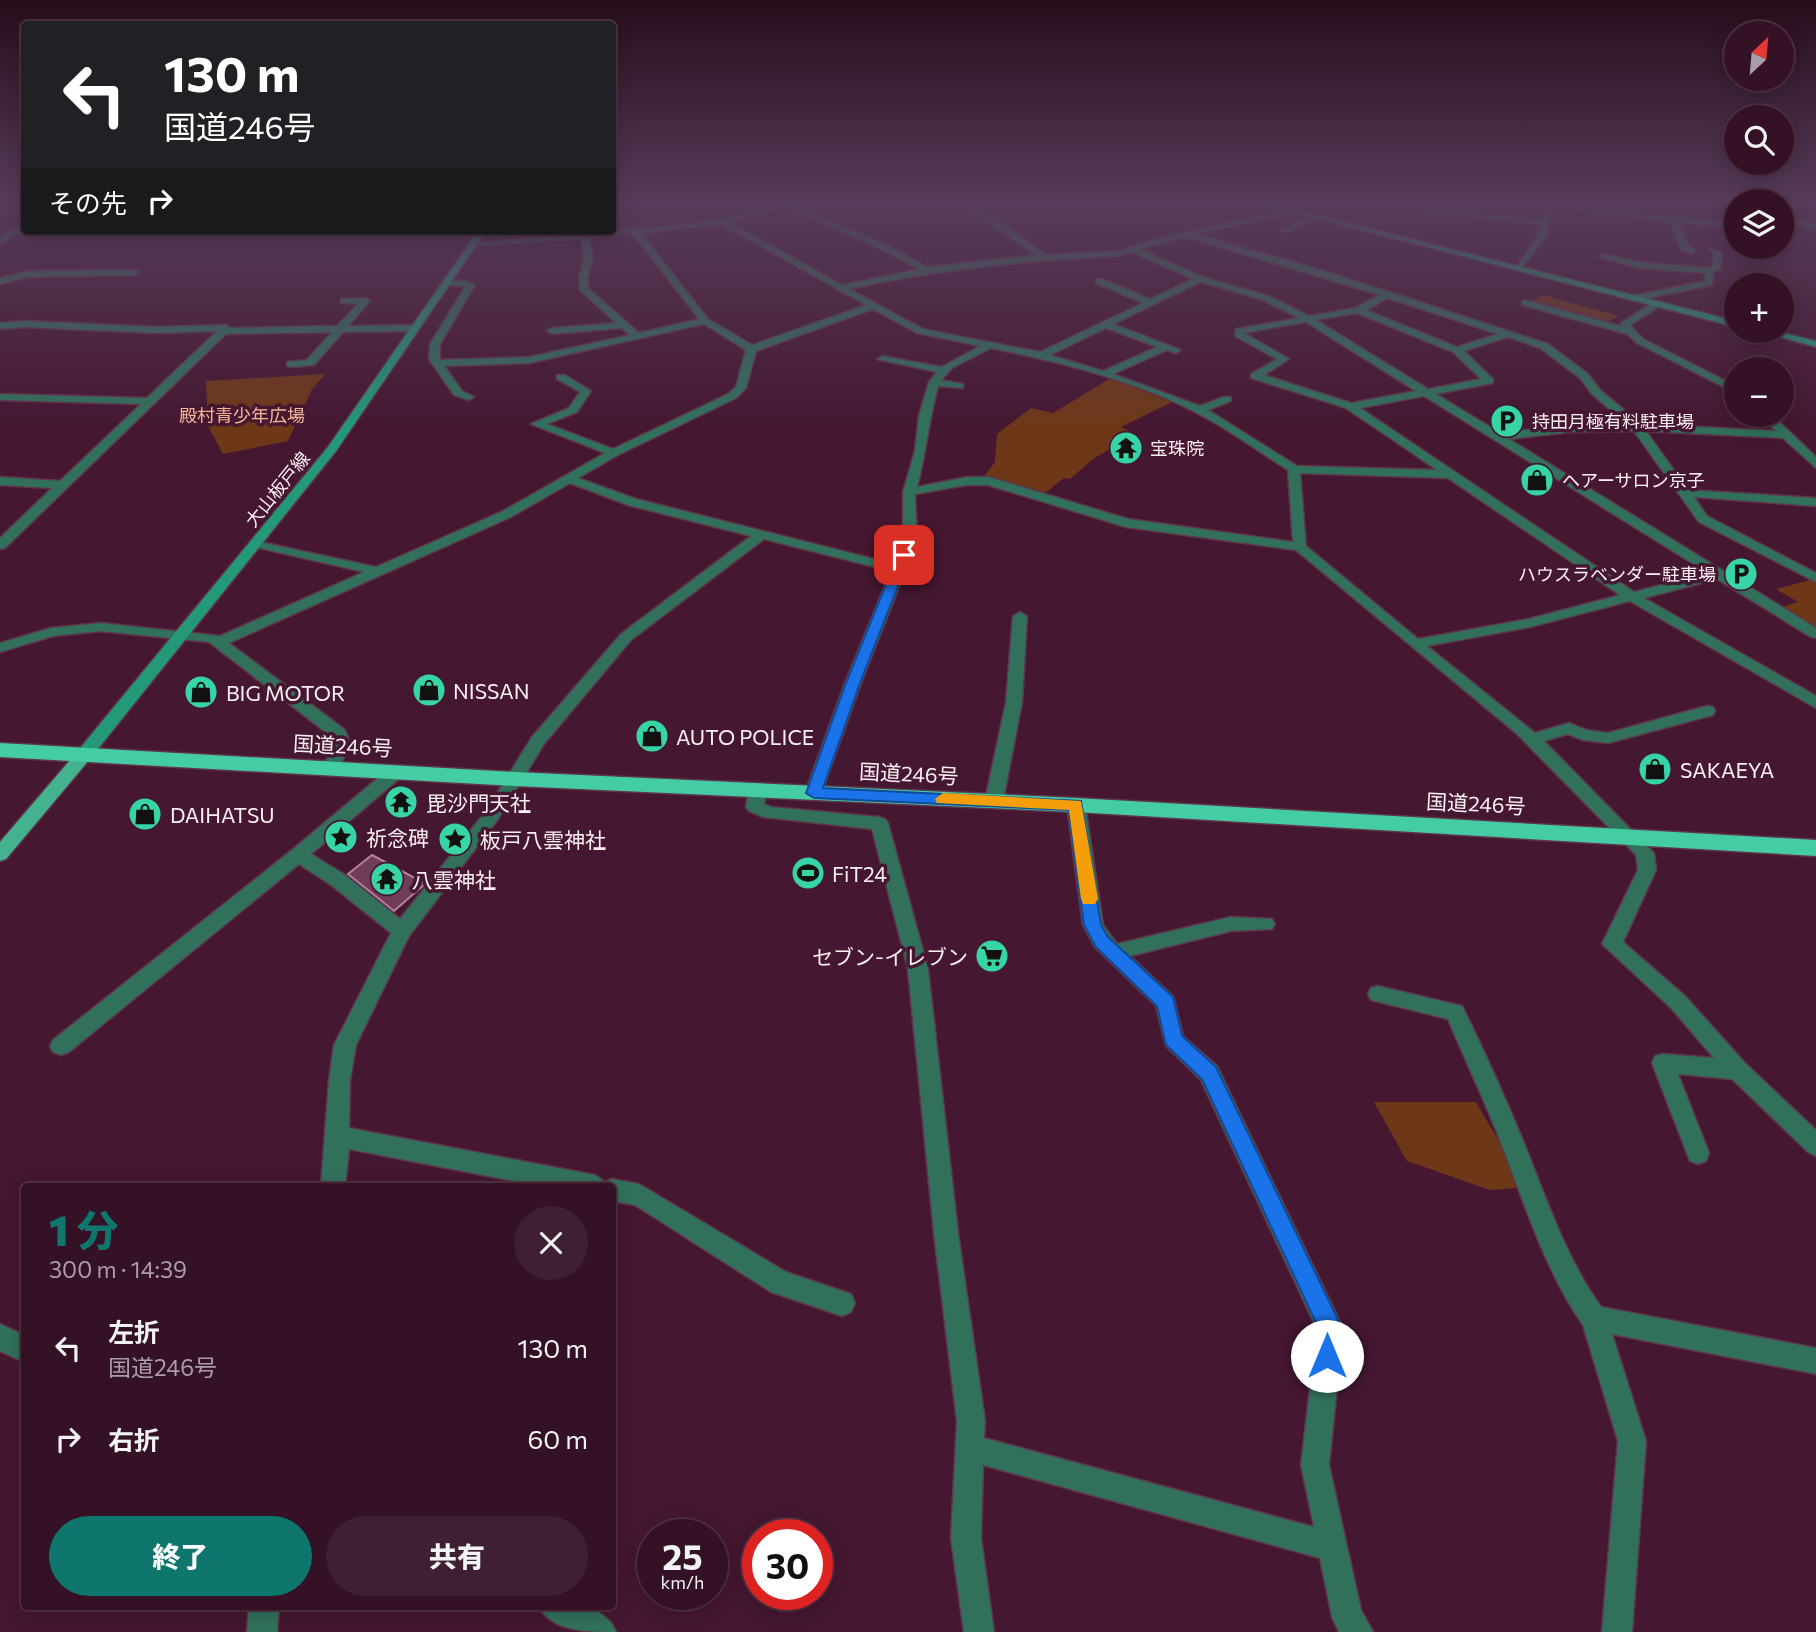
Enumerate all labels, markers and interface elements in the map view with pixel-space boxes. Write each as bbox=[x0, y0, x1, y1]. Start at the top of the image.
north arrow bbox=[1724, 21, 1794, 91]
map controls bbox=[1724, 21, 1794, 427]
text: 130 m bbox=[164, 42, 299, 102]
icon: left bbox=[49, 49, 140, 140]
button: search bbox=[1724, 105, 1794, 175]
text: 国道246号 bbox=[164, 106, 316, 146]
icon: right bbox=[141, 182, 179, 220]
text: その先 bbox=[49, 187, 127, 218]
button: layers bbox=[1724, 189, 1794, 259]
button: + bbox=[1724, 273, 1794, 343]
button: − bbox=[1724, 357, 1794, 427]
parking icon: 持田月極有料駐車場 bbox=[1488, 402, 1526, 440]
park label: 殿村青少年広場 bbox=[179, 404, 305, 426]
place label: 持田月極有料駐車場 bbox=[1532, 410, 1694, 432]
temple icon: 宝珠院 bbox=[1107, 429, 1145, 467]
place label: 宝珠院 bbox=[1150, 437, 1204, 459]
street label: 大山板戸線 bbox=[240, 447, 314, 531]
shop icon: ヘアーサロン京子 bbox=[1518, 461, 1556, 499]
place label: ヘアーサロン京子 bbox=[1562, 469, 1705, 491]
pin bbox=[874, 525, 934, 585]
icon: arrive bbox=[885, 536, 923, 574]
parking icon: ハウスラベンダー駐車場 bbox=[1722, 555, 1760, 593]
place label: ハウスラベンダー駐車場 bbox=[1518, 563, 1716, 585]
shop icon: NISSAN bbox=[410, 671, 448, 709]
shop icon: BIG MOTOR bbox=[182, 673, 220, 711]
place label: NISSAN bbox=[453, 678, 530, 703]
place label: BIG MOTOR bbox=[226, 680, 345, 705]
shop icon: AUTO POLICE bbox=[633, 717, 671, 755]
place label: AUTO POLICE bbox=[676, 724, 814, 749]
street label: 国道246号 bbox=[293, 730, 393, 760]
shop icon: SAKAEYA bbox=[1636, 750, 1674, 788]
place label: SAKAEYA bbox=[1680, 757, 1774, 782]
street label: 国道246号 bbox=[859, 758, 959, 788]
temple icon: 毘沙門天社 bbox=[382, 783, 420, 821]
street label: 国道246号 bbox=[1426, 788, 1526, 818]
place label: 毘沙門天社 bbox=[426, 790, 531, 815]
shop icon: DAIHATSU bbox=[126, 795, 164, 833]
place label: DAIHATSU bbox=[170, 802, 275, 827]
place icon: 祈念碑 bbox=[322, 818, 360, 856]
place icon: 板戸八雲神社 bbox=[436, 820, 474, 858]
place label: 祈念碑 bbox=[366, 825, 429, 850]
place label: 板戸八雲神社 bbox=[480, 827, 606, 852]
sports icon: FiT24 bbox=[789, 854, 827, 892]
temple icon: 八雲神社 bbox=[368, 860, 406, 898]
place label: FiT24 bbox=[832, 861, 887, 886]
place label: 八雲神社 bbox=[412, 867, 496, 892]
supermarket icon: セブン-イレブン bbox=[973, 937, 1011, 975]
place label: セブン-イレブン bbox=[812, 944, 968, 969]
text: 1 分 bbox=[49, 1203, 119, 1255]
button: close bbox=[514, 1206, 588, 1280]
text: 300 m · 14:39 bbox=[49, 1255, 187, 1283]
text: 左折 bbox=[108, 1316, 160, 1347]
position arrow bbox=[1290, 1319, 1364, 1393]
icon: left bbox=[49, 1329, 87, 1367]
text: 130 m bbox=[517, 1332, 588, 1363]
text: 国道246号 bbox=[108, 1353, 217, 1381]
icon: right bbox=[49, 1420, 87, 1458]
text: 60 m bbox=[528, 1423, 588, 1454]
text: 右折 bbox=[108, 1424, 160, 1455]
button: 終了 bbox=[49, 1516, 312, 1596]
button: 共有 bbox=[326, 1516, 588, 1596]
speed limit sign: 30 bbox=[742, 1519, 833, 1610]
text: 25 bbox=[662, 1534, 703, 1577]
text: km/h bbox=[661, 1571, 704, 1593]

